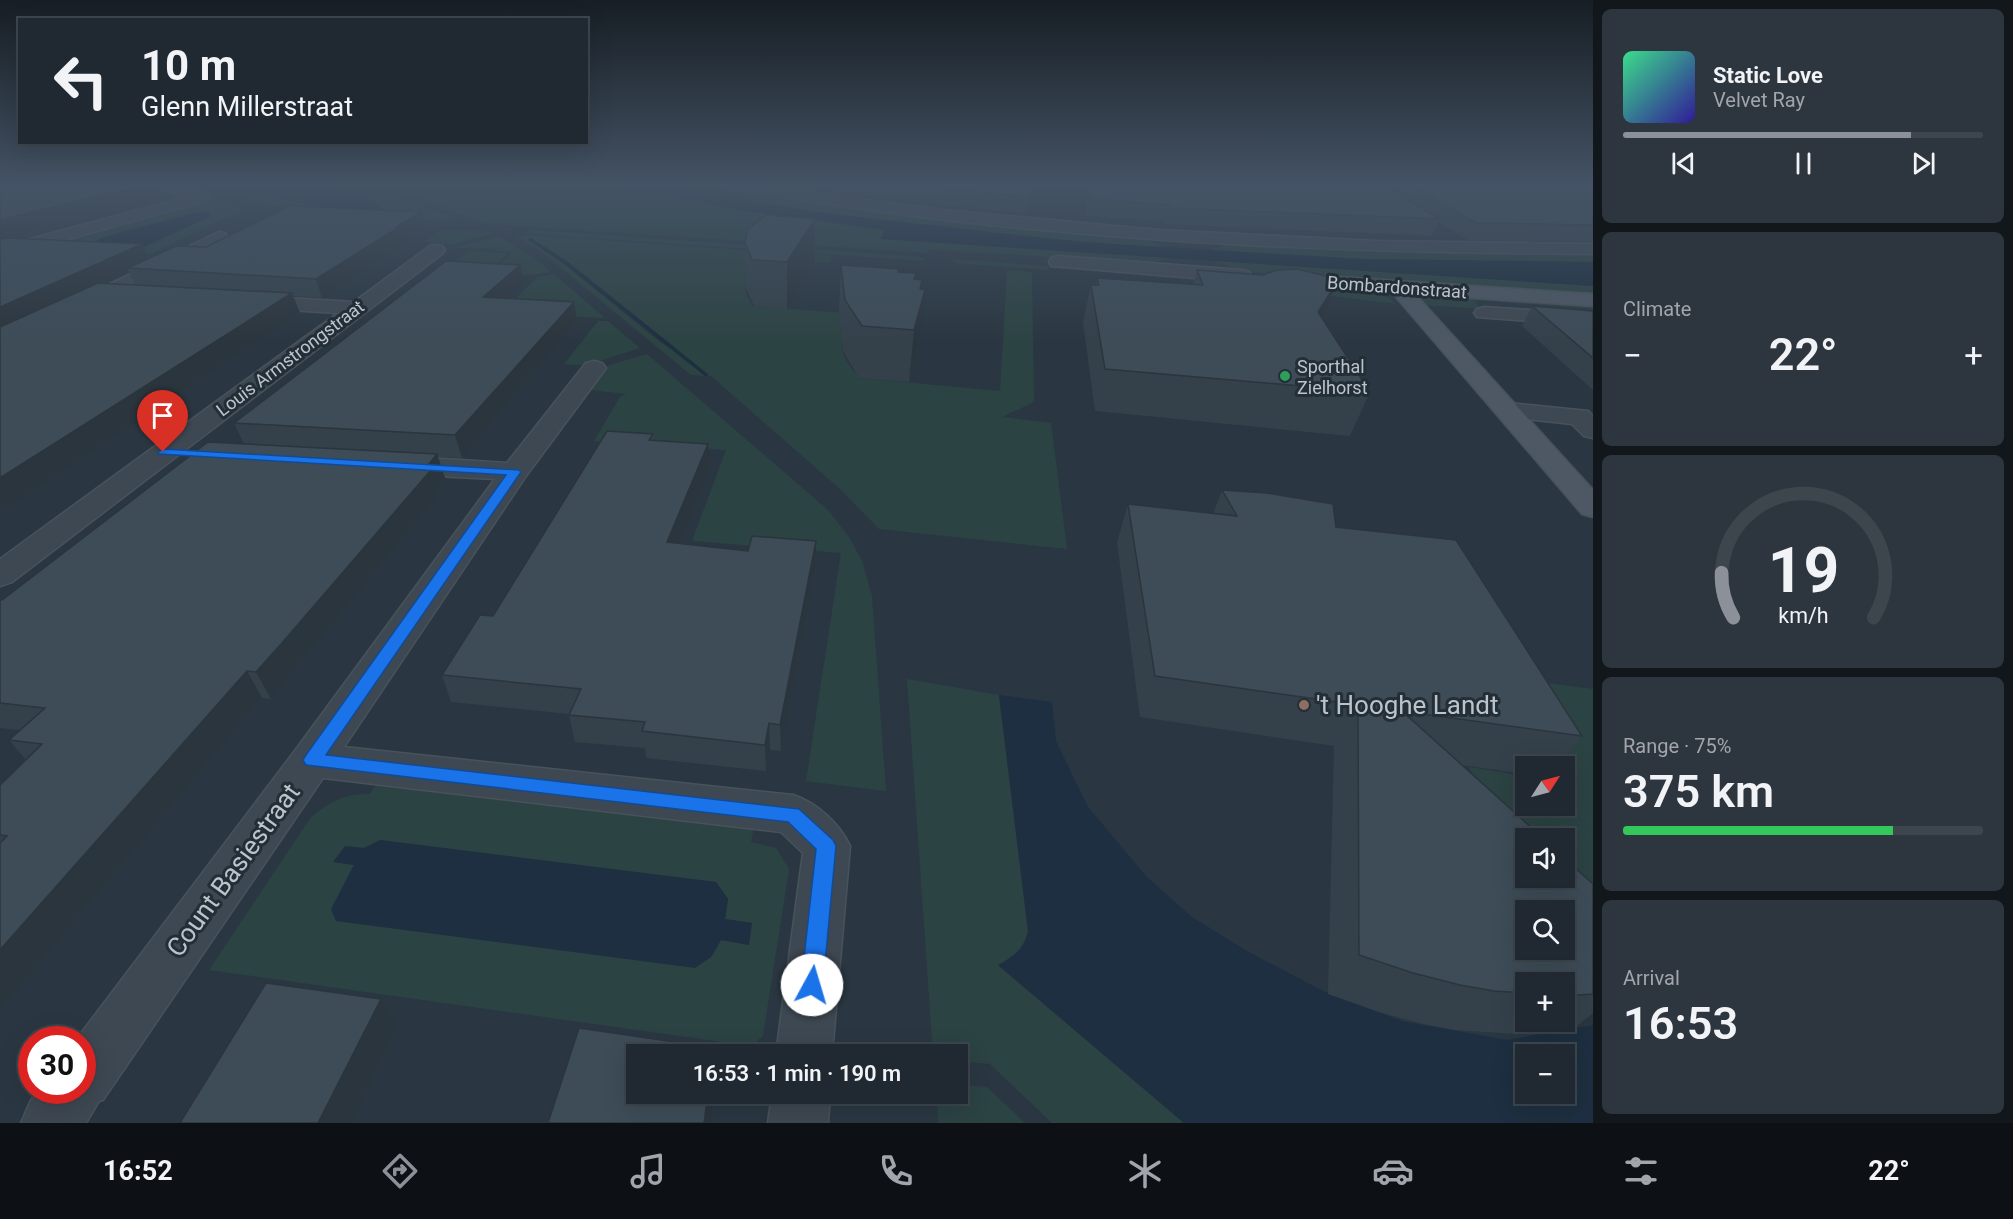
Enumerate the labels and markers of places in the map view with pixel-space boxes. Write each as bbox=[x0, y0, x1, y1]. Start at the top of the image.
place label: Sporthal Zielhorst bbox=[1297, 356, 1368, 398]
marker: Sporthal Zielhorst bbox=[1278, 369, 1292, 383]
pin bbox=[137, 390, 188, 452]
place label: 't Hooghe Landt bbox=[1316, 690, 1499, 720]
marker: 't Hooghe Landt bbox=[1297, 698, 1311, 712]

